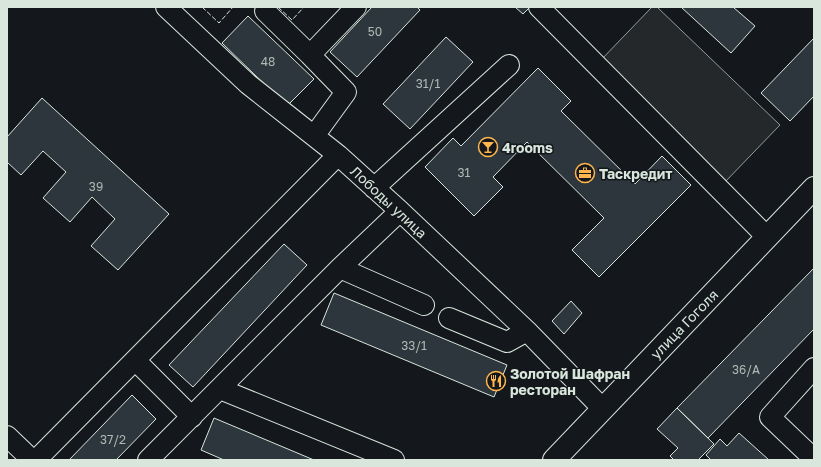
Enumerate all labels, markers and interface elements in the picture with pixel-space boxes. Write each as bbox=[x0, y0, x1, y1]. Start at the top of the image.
house number: 50 bbox=[368, 24, 382, 39]
house number: 48 bbox=[261, 54, 275, 69]
house number: 31/1 bbox=[416, 76, 440, 91]
bar icon: 4rooms bbox=[477, 136, 499, 158]
place label: 4rooms bbox=[502, 139, 553, 156]
street label: Лободы улица bbox=[347, 162, 431, 242]
office icon: Таскредит bbox=[574, 162, 596, 184]
house number: 31 bbox=[458, 165, 471, 180]
place label: Таскредит bbox=[599, 165, 673, 182]
house number: 39 bbox=[89, 179, 103, 194]
street label: улица Гоголя bbox=[647, 286, 721, 362]
house number: 33/1 bbox=[401, 338, 427, 353]
house number: 36/A bbox=[732, 362, 760, 377]
place label: Золотой Шафран ресторан bbox=[510, 365, 630, 398]
restaurant icon: Золотой Шафран ресторан bbox=[485, 370, 507, 392]
house number: 37/2 bbox=[100, 432, 126, 447]

